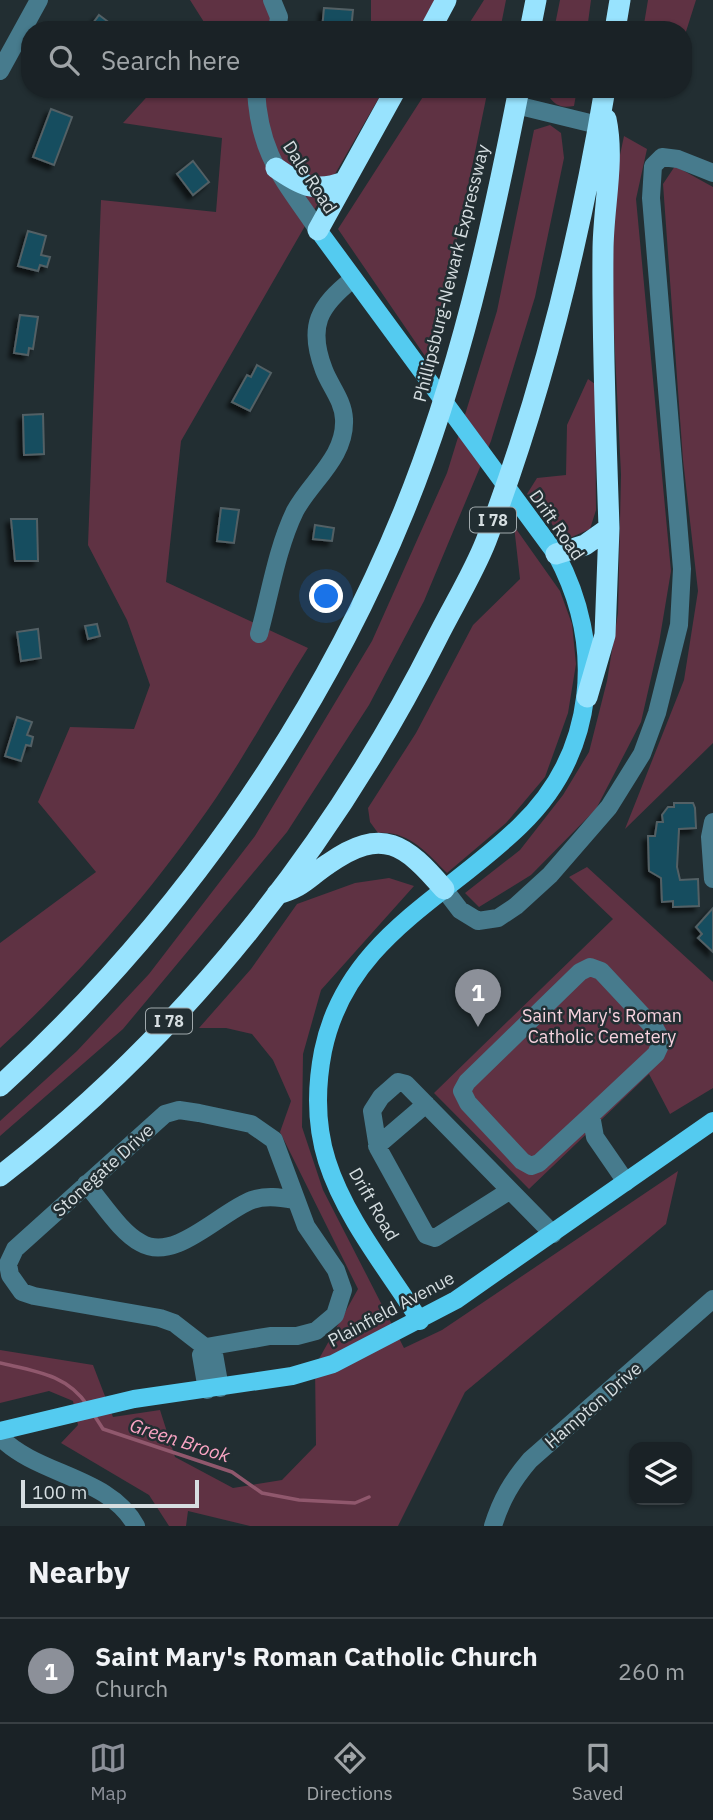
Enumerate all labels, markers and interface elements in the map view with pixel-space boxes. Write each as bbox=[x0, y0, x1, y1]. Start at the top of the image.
search box bbox=[21, 21, 692, 98]
icon: search bbox=[45, 41, 83, 79]
text: Search here bbox=[101, 43, 240, 77]
street label: Dale Road bbox=[278, 136, 342, 218]
street label: Phillipsburg-Newark Expressway bbox=[408, 142, 494, 404]
street label: Drift Road bbox=[524, 485, 590, 565]
road number: I 78 bbox=[470, 508, 516, 533]
your location bbox=[309, 579, 343, 613]
pin: 1 bbox=[455, 969, 501, 1027]
park label: Saint Mary's Roman Catholic Cemetery bbox=[522, 1004, 682, 1048]
road number: I 78 bbox=[146, 1009, 192, 1034]
street label: Stonegate Drive bbox=[48, 1119, 158, 1221]
street label: Drift Road bbox=[344, 1163, 404, 1245]
street label: Plainfield Avenue bbox=[324, 1266, 458, 1352]
street label: Hampton Drive bbox=[540, 1357, 646, 1453]
water label: Green Brook bbox=[127, 1413, 234, 1468]
map controls bbox=[629, 1442, 692, 1505]
button: layers bbox=[629, 1442, 692, 1505]
scale bar bbox=[21, 1477, 200, 1509]
text: 100 m bbox=[32, 1480, 87, 1504]
text: Nearby bbox=[28, 1552, 130, 1591]
text: Saint Mary's Roman Catholic Church bbox=[95, 1639, 538, 1673]
text: 1 bbox=[44, 1656, 58, 1686]
text: 260 m bbox=[618, 1656, 685, 1686]
text: Church bbox=[95, 1673, 168, 1703]
tab: Map bbox=[89, 1739, 127, 1805]
tab: Directions bbox=[306, 1739, 393, 1805]
tab: Saved bbox=[572, 1739, 624, 1805]

